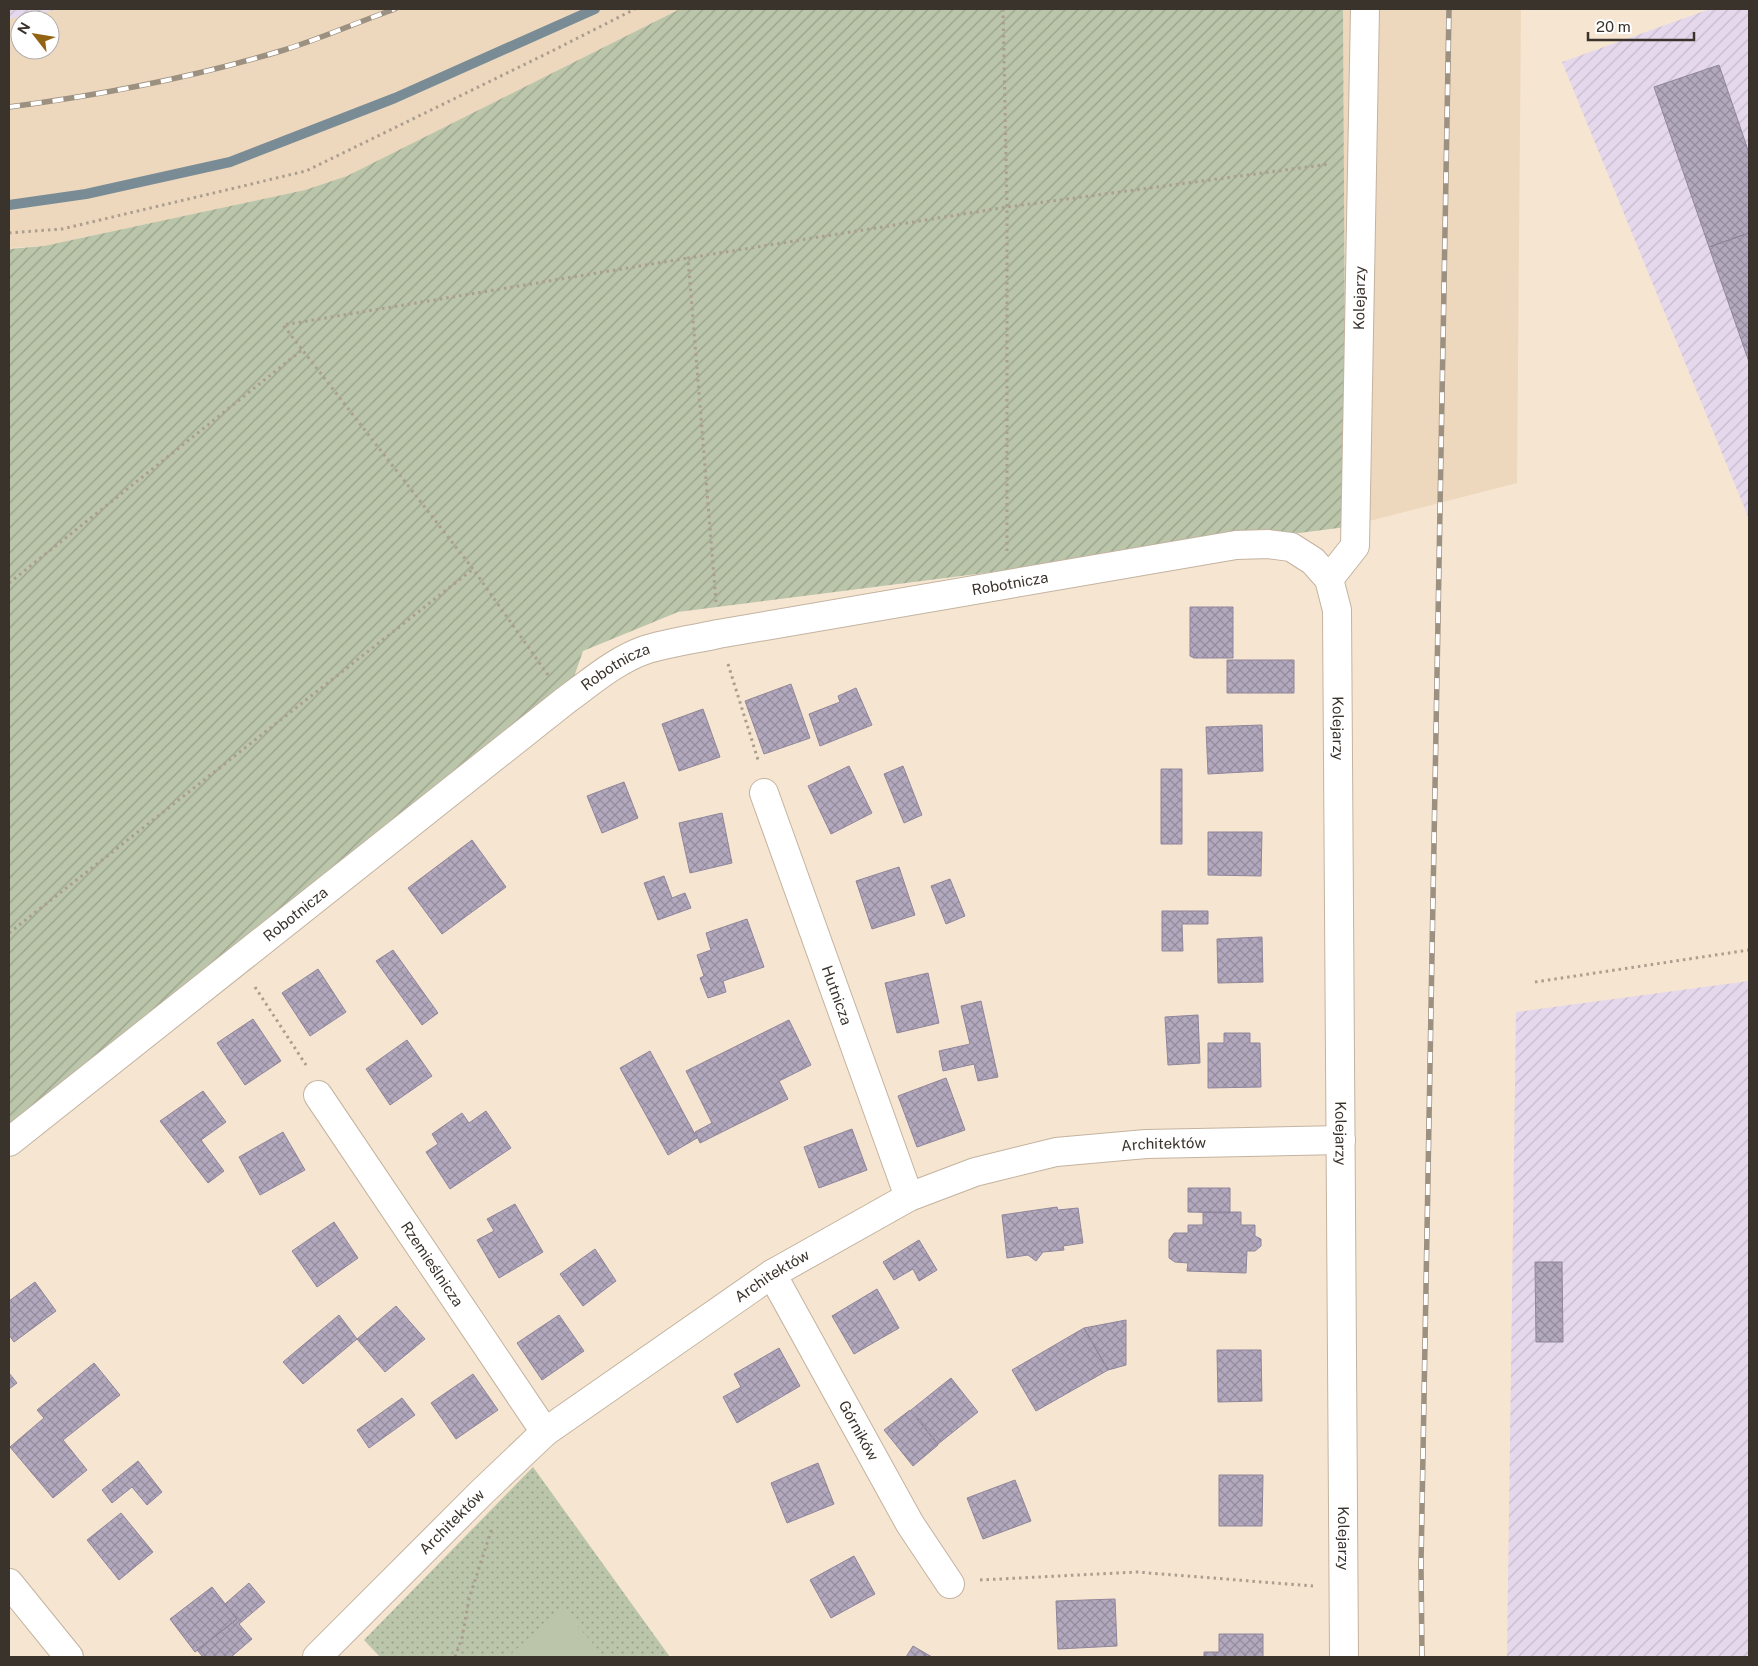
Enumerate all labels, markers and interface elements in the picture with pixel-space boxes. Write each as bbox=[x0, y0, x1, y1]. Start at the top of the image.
north arrow bbox=[10, 10, 60, 60]
scale bar bbox=[1588, 10, 1694, 42]
text: 20 m bbox=[1596, 18, 1631, 35]
text: N bbox=[14, 19, 34, 37]
street label: Kolejarzy bbox=[1350, 266, 1368, 330]
street label: Robotnicza bbox=[970, 568, 1049, 598]
street label: Robotnicza bbox=[578, 640, 652, 694]
street label: Kolejarzy bbox=[1330, 696, 1347, 761]
street label: Robotnicza bbox=[260, 883, 331, 945]
street label: Hutnicza bbox=[819, 963, 856, 1027]
street label: Kolejarzy bbox=[1332, 1101, 1350, 1166]
street label: Architektów bbox=[1120, 1134, 1206, 1154]
street label: Rzemieślnicza bbox=[398, 1218, 467, 1310]
street label: Architektów bbox=[731, 1246, 812, 1305]
street label: Górników bbox=[836, 1397, 882, 1464]
street label: Architektów bbox=[416, 1485, 488, 1558]
street label: Kolejarzy bbox=[1335, 1506, 1352, 1571]

